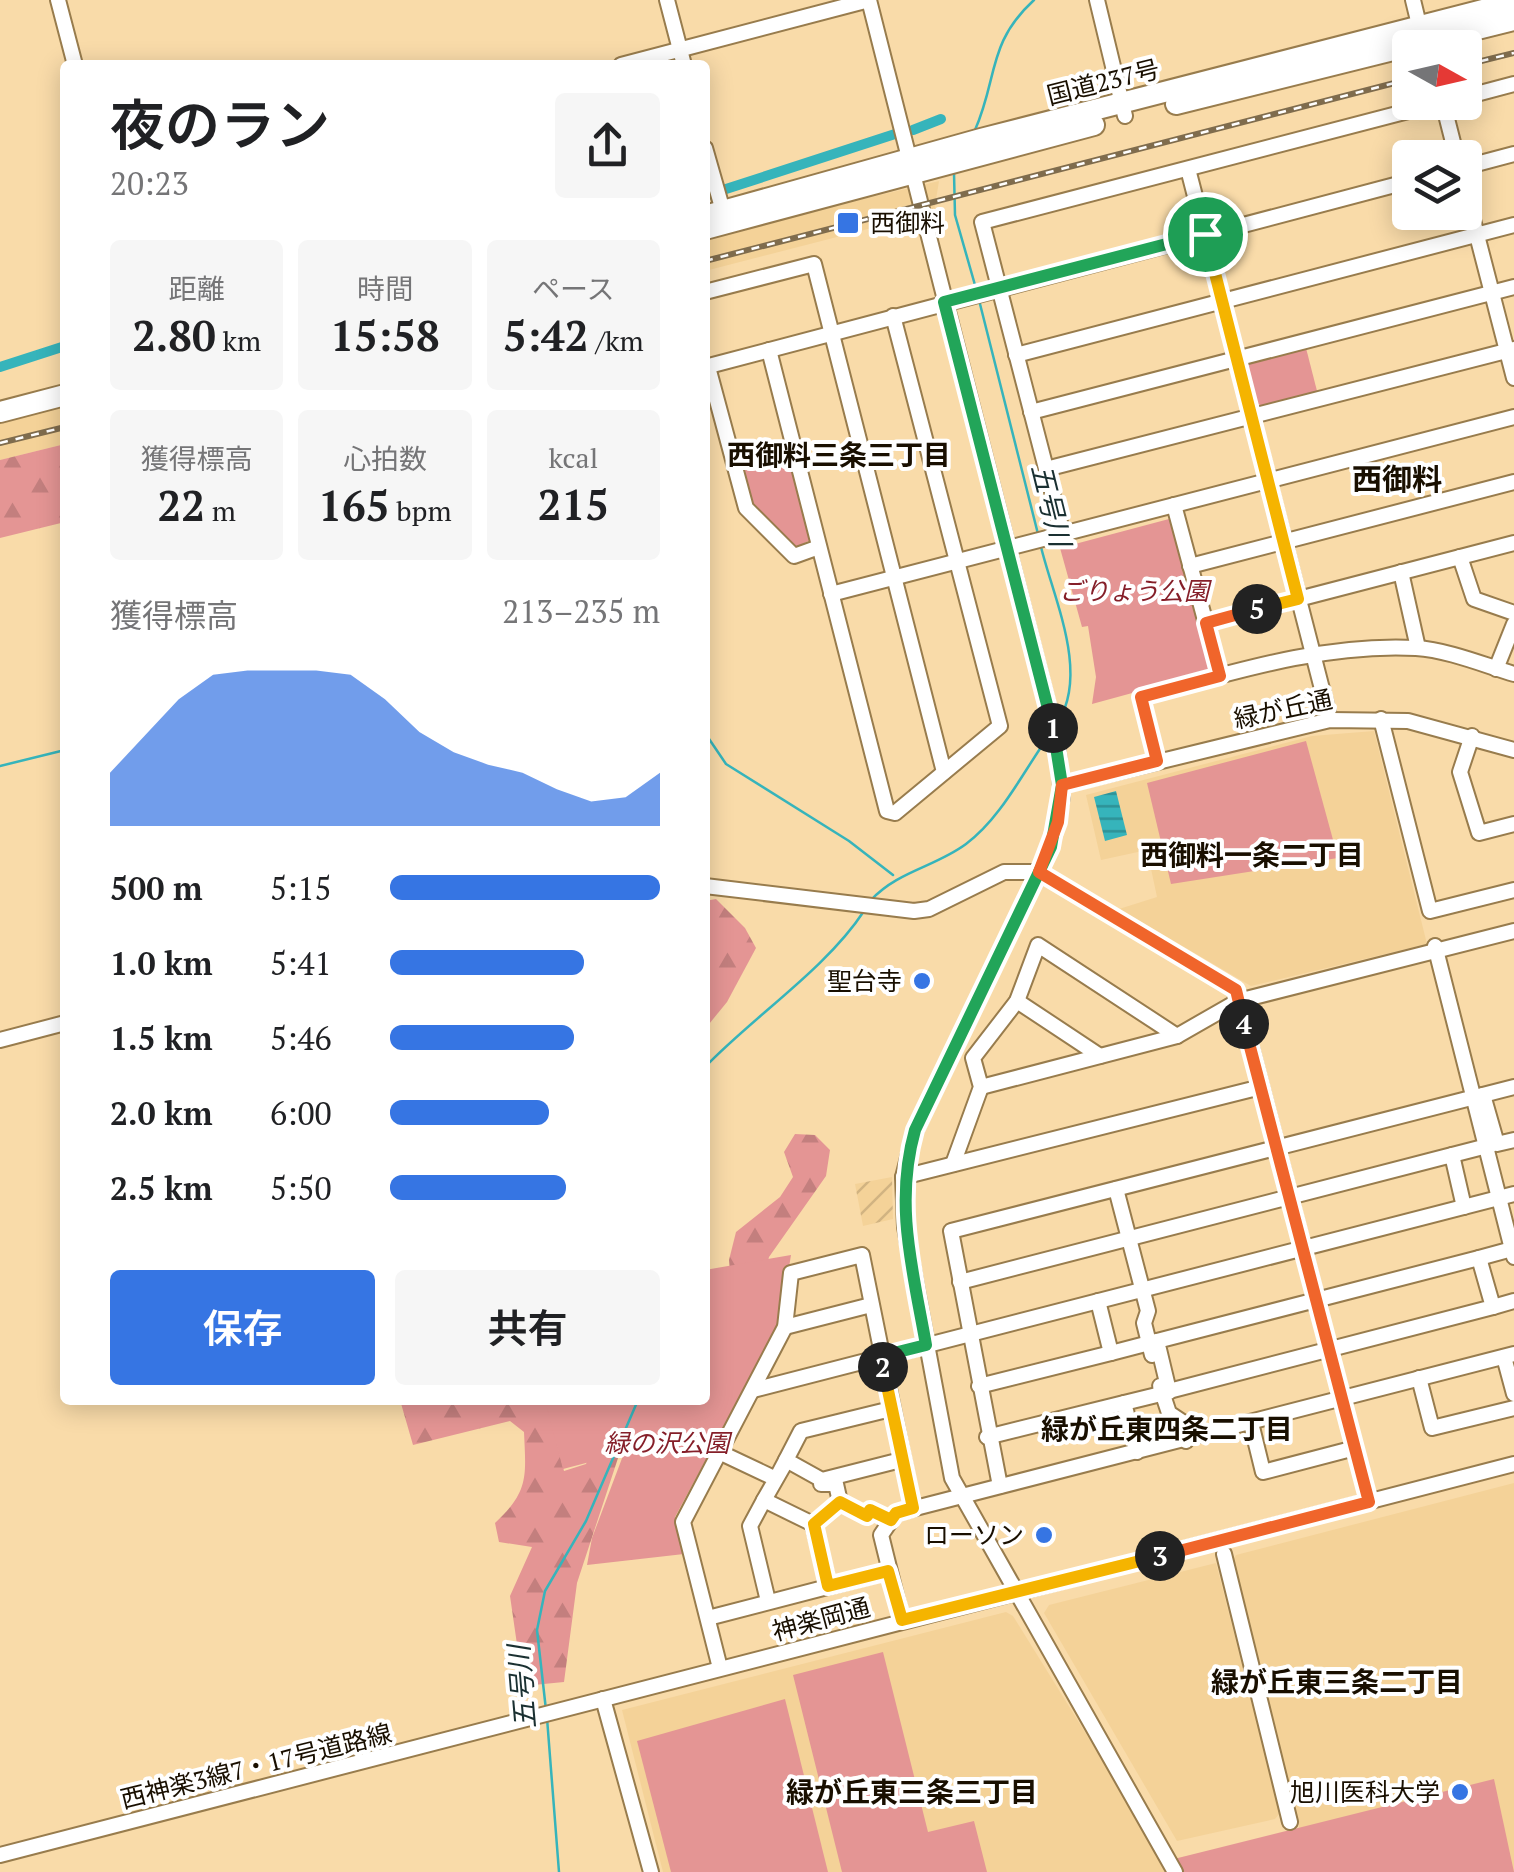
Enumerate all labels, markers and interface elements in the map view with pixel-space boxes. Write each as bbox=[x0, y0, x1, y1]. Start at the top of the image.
north arrow bbox=[1392, 30, 1482, 120]
map controls bbox=[1392, 30, 1482, 230]
street label: 国道237号 bbox=[1043, 52, 1163, 111]
text: 夜のラン bbox=[110, 88, 330, 161]
button: share bbox=[555, 93, 660, 198]
button: layers bbox=[1392, 140, 1482, 230]
text: 20:23 bbox=[110, 162, 189, 204]
pin bbox=[1163, 192, 1248, 277]
place label: 西御料 bbox=[870, 206, 945, 239]
icon: arrive bbox=[1178, 207, 1233, 262]
marker: 西御料 bbox=[835, 210, 861, 236]
text: 距離 bbox=[169, 270, 225, 307]
text: 時間 bbox=[357, 270, 413, 307]
text: ペース bbox=[532, 270, 615, 307]
text: 2.80 bbox=[132, 307, 216, 363]
text: 15:58 bbox=[330, 307, 440, 363]
text: 5:42 bbox=[503, 307, 589, 363]
text: km bbox=[216, 322, 261, 359]
text: /km bbox=[589, 322, 644, 359]
district label: 西御料三条三丁目 bbox=[727, 436, 951, 473]
text: kcal bbox=[548, 439, 598, 476]
text: 獲得標高 bbox=[141, 440, 253, 477]
text: 心拍数 bbox=[343, 440, 427, 477]
district label: 西御料 bbox=[1352, 459, 1442, 499]
water label: 五号川 bbox=[1023, 460, 1080, 553]
text: 215 bbox=[538, 476, 609, 532]
text: 22 bbox=[157, 477, 205, 533]
text: 165 bbox=[318, 477, 390, 533]
text: m bbox=[205, 492, 236, 529]
text: bpm bbox=[390, 492, 452, 529]
park label: ごりょう公園 bbox=[1059, 574, 1212, 607]
pin: 5 bbox=[1232, 584, 1282, 634]
text: 213–235 m bbox=[502, 590, 660, 632]
text: 5 bbox=[1249, 590, 1265, 627]
text: 獲得標高 bbox=[110, 594, 238, 636]
street label: 緑が丘通 bbox=[1231, 682, 1335, 735]
pin: 1 bbox=[1028, 703, 1078, 753]
text: 1 bbox=[1045, 709, 1061, 746]
district label: 西御料一条二丁目 bbox=[1140, 836, 1364, 873]
text: 500 m bbox=[110, 867, 202, 909]
text: 5:15 bbox=[270, 867, 332, 909]
text: 1.0 km bbox=[110, 942, 213, 984]
text: 5:41 bbox=[270, 942, 332, 984]
place label: 聖台寺 bbox=[827, 964, 902, 997]
marker: 聖台寺 bbox=[911, 970, 933, 992]
pin: 4 bbox=[1219, 999, 1269, 1049]
text: 4 bbox=[1236, 1005, 1252, 1042]
text: 1.5 km bbox=[110, 1017, 213, 1059]
text: 5:46 bbox=[270, 1017, 332, 1059]
text: 2.0 km bbox=[110, 1092, 213, 1134]
text: 6:00 bbox=[270, 1092, 332, 1134]
text: 2.5 km bbox=[110, 1167, 213, 1209]
text: 5:50 bbox=[270, 1167, 332, 1209]
button: 保存 bbox=[110, 1270, 375, 1385]
button: 共有 bbox=[395, 1270, 660, 1385]
pin: 2 bbox=[858, 1342, 908, 1392]
text: 2 bbox=[875, 1348, 891, 1385]
district label: 緑が丘東四条二丁目 bbox=[1041, 1410, 1293, 1447]
park label: 緑の沢公園 bbox=[604, 1426, 732, 1459]
place label: ローソン bbox=[924, 1518, 1024, 1551]
marker: ローソン bbox=[1033, 1524, 1055, 1546]
pin: 3 bbox=[1135, 1531, 1185, 1581]
text: 3 bbox=[1152, 1537, 1168, 1574]
street label: 神楽岡通 bbox=[768, 1590, 873, 1647]
water label: 五号川 bbox=[499, 1641, 544, 1731]
district label: 緑が丘東三条二丁目 bbox=[1211, 1663, 1463, 1700]
street label: 西神楽3線7・17号道路線 bbox=[117, 1716, 395, 1815]
district label: 緑が丘東三条三丁目 bbox=[786, 1773, 1038, 1810]
place label: 旭川医科大学 bbox=[1290, 1775, 1440, 1808]
marker: 旭川医科大学 bbox=[1449, 1781, 1471, 1803]

